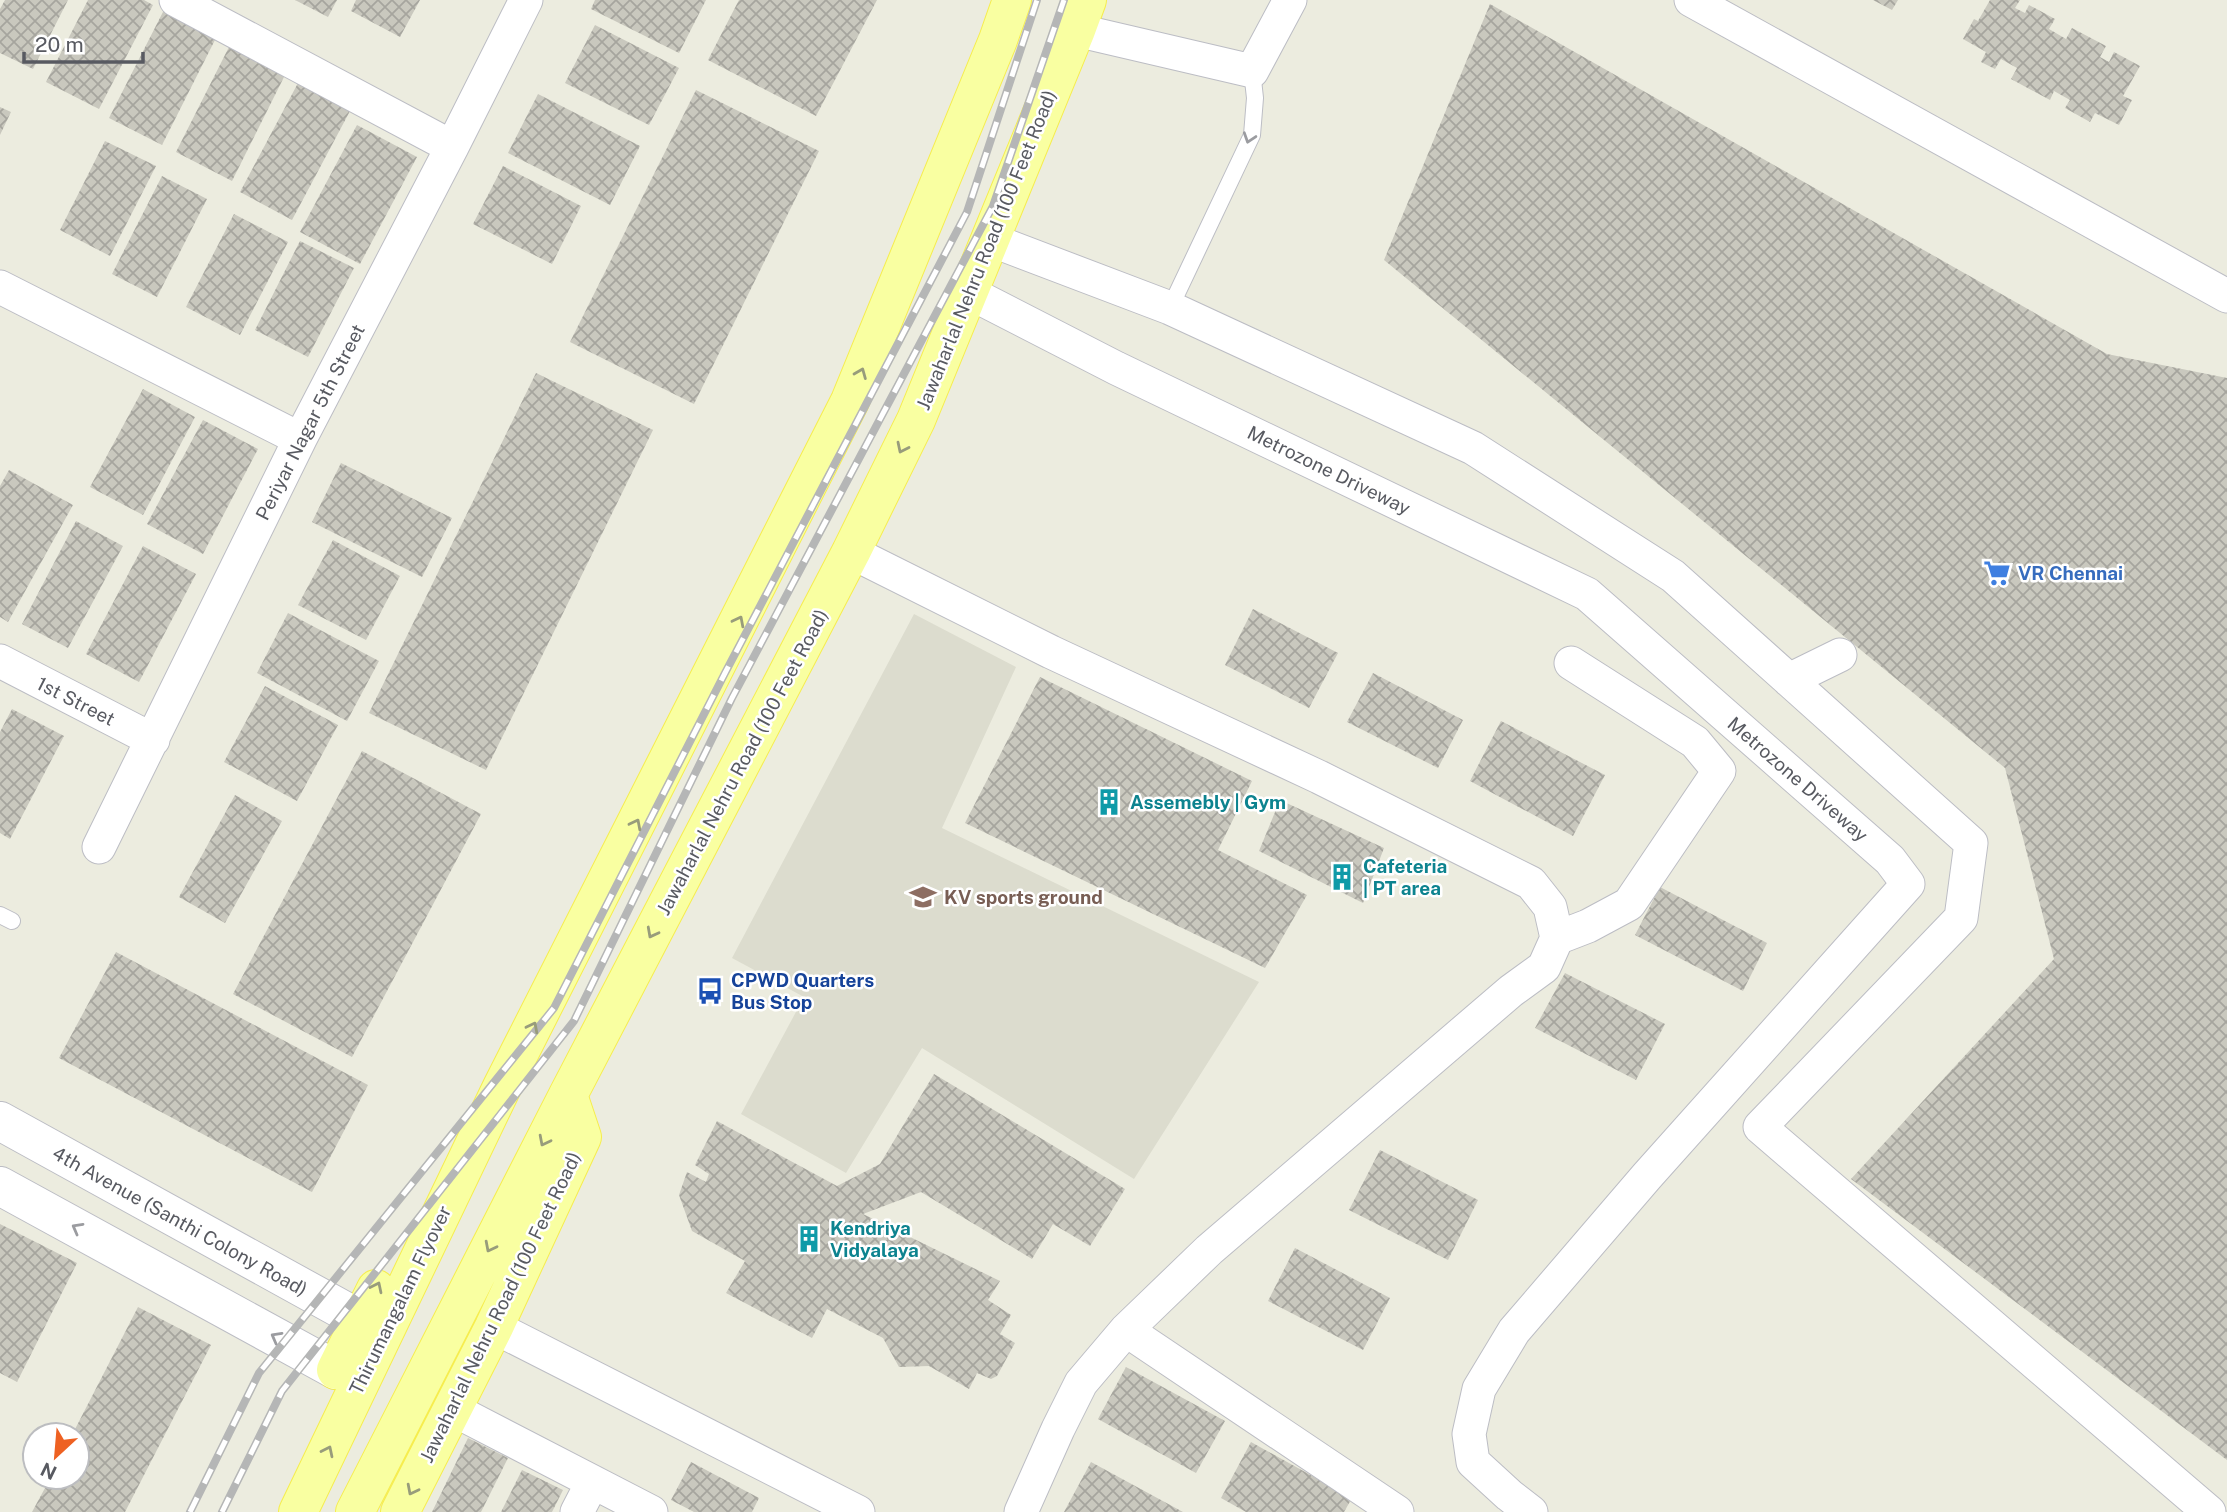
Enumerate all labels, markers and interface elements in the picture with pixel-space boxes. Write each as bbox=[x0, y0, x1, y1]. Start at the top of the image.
scale bar bbox=[24, 21, 144, 65]
text: 20 m bbox=[35, 32, 84, 57]
street label: Jawaharlal Nehru Road (100 Feet Road) bbox=[912, 87, 1060, 413]
one-way arrow bbox=[1243, 132, 1257, 144]
street label: Periyar Nagar 5th Street bbox=[251, 320, 369, 524]
one-way arrow bbox=[853, 368, 867, 380]
street label: Metrozone Driveway bbox=[1244, 421, 1414, 519]
one-way arrow bbox=[896, 441, 910, 453]
supermarket icon: VR Chennai bbox=[1982, 558, 2012, 588]
place label: VR Chennai bbox=[2018, 562, 2123, 584]
street label: Jawaharlal Nehru Road (100 Feet Road) bbox=[652, 605, 832, 919]
one-way arrow bbox=[730, 616, 744, 628]
street label: 1st Street bbox=[33, 672, 119, 730]
street label: Metrozone Driveway bbox=[1723, 712, 1873, 846]
building icon: Assemebly | Gym bbox=[1094, 787, 1124, 817]
place label: Assemebly | Gym bbox=[1130, 791, 1286, 813]
one-way arrow bbox=[627, 819, 641, 831]
place label: Cafeteria | PT area bbox=[1363, 855, 1447, 899]
building icon: Cafeteria | PT area bbox=[1327, 862, 1357, 892]
school or university icon: KV sports ground bbox=[908, 882, 938, 912]
place label: KV sports ground bbox=[944, 886, 1103, 908]
one-way arrow bbox=[647, 926, 660, 939]
place label: CPWD Quarters Bus Stop bbox=[731, 969, 874, 1013]
bus stop icon: CPWD Quarters Bus Stop bbox=[695, 976, 725, 1006]
one-way arrow bbox=[525, 1021, 539, 1034]
one-way arrow bbox=[539, 1134, 553, 1146]
street label: 4th Avenue (Santhi Colony Road) bbox=[49, 1142, 311, 1300]
street label: Jawaharlal Nehru Road (100 Feet Road) bbox=[415, 1148, 585, 1466]
street label: Thirumangalam Flyover bbox=[345, 1202, 455, 1398]
place label: Kendriya Vidyalaya bbox=[830, 1217, 919, 1261]
one-way arrow bbox=[71, 1223, 84, 1236]
building icon: Kendriya Vidyalaya bbox=[794, 1224, 824, 1254]
one-way arrow bbox=[484, 1240, 498, 1252]
one-way arrow bbox=[369, 1282, 383, 1294]
one-way arrow bbox=[271, 1332, 283, 1345]
north arrow bbox=[21, 1421, 91, 1491]
one-way arrow bbox=[319, 1446, 333, 1458]
text: N bbox=[37, 1458, 60, 1484]
one-way arrow bbox=[406, 1483, 420, 1495]

